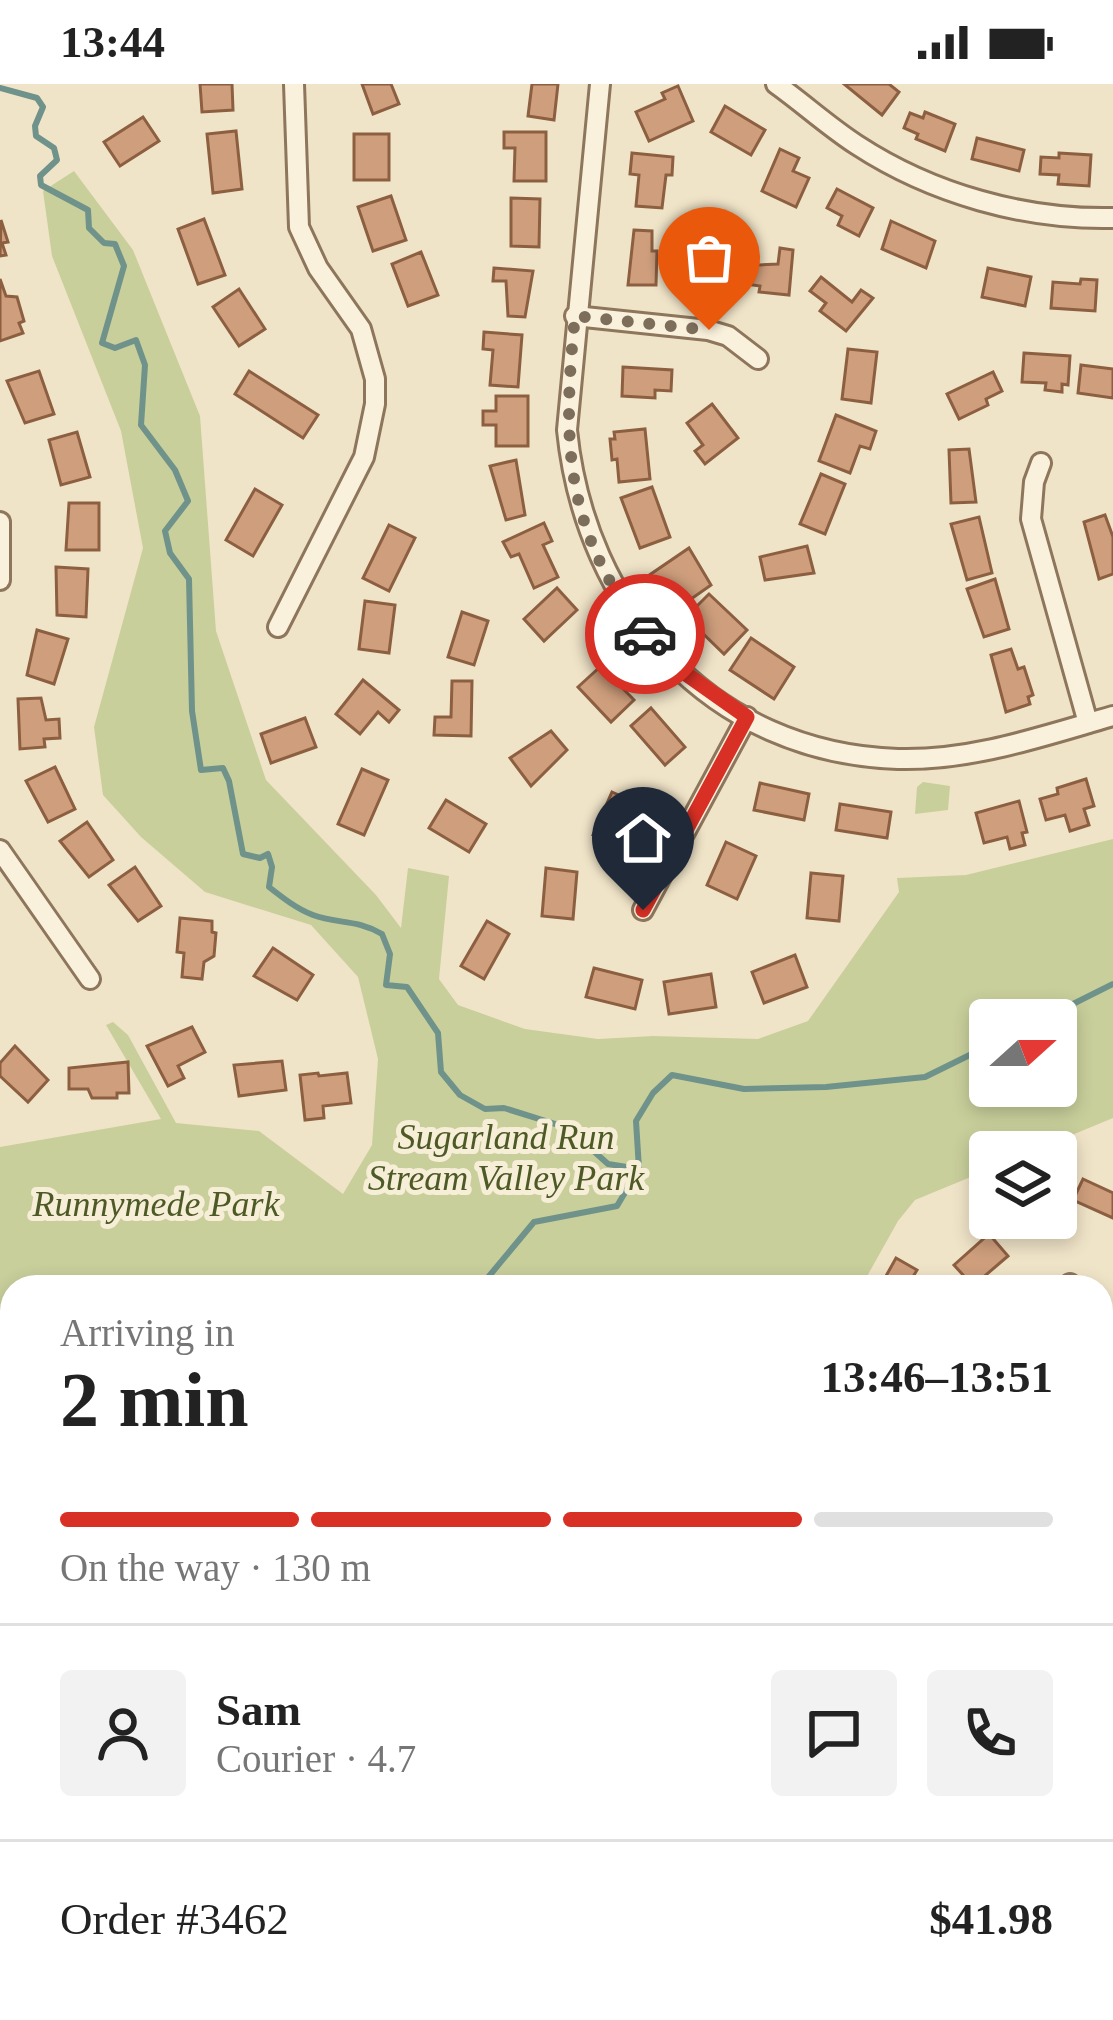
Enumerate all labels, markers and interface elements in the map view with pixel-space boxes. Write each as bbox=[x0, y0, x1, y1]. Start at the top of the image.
text: 13:44 bbox=[60, 17, 165, 67]
pin bbox=[658, 207, 760, 330]
icon: bag bbox=[676, 225, 742, 291]
courier bbox=[585, 574, 705, 694]
icon: car bbox=[612, 601, 678, 667]
pin bbox=[592, 787, 694, 910]
icon: home bbox=[610, 805, 676, 871]
north arrow bbox=[969, 999, 1077, 1107]
map controls bbox=[969, 999, 1077, 1239]
park label: Sugarland Run Stream Valley Park bbox=[368, 1117, 645, 1198]
button: layers bbox=[969, 1131, 1077, 1239]
park label: Runnymede Park bbox=[32, 1184, 280, 1224]
text: Arriving in bbox=[60, 1311, 234, 1354]
text: 13:46–13:51 bbox=[821, 1352, 1053, 1402]
text: 2 min bbox=[60, 1356, 249, 1443]
text: On the way · 130 m bbox=[60, 1546, 371, 1589]
button: person bbox=[60, 1670, 186, 1796]
button: chat bbox=[771, 1670, 897, 1796]
button: phone bbox=[927, 1670, 1053, 1796]
text: Sam bbox=[216, 1685, 301, 1735]
text: Courier · 4.7 bbox=[216, 1737, 416, 1780]
text: Order #3462 bbox=[60, 1894, 289, 1944]
text: $41.98 bbox=[929, 1894, 1053, 1944]

